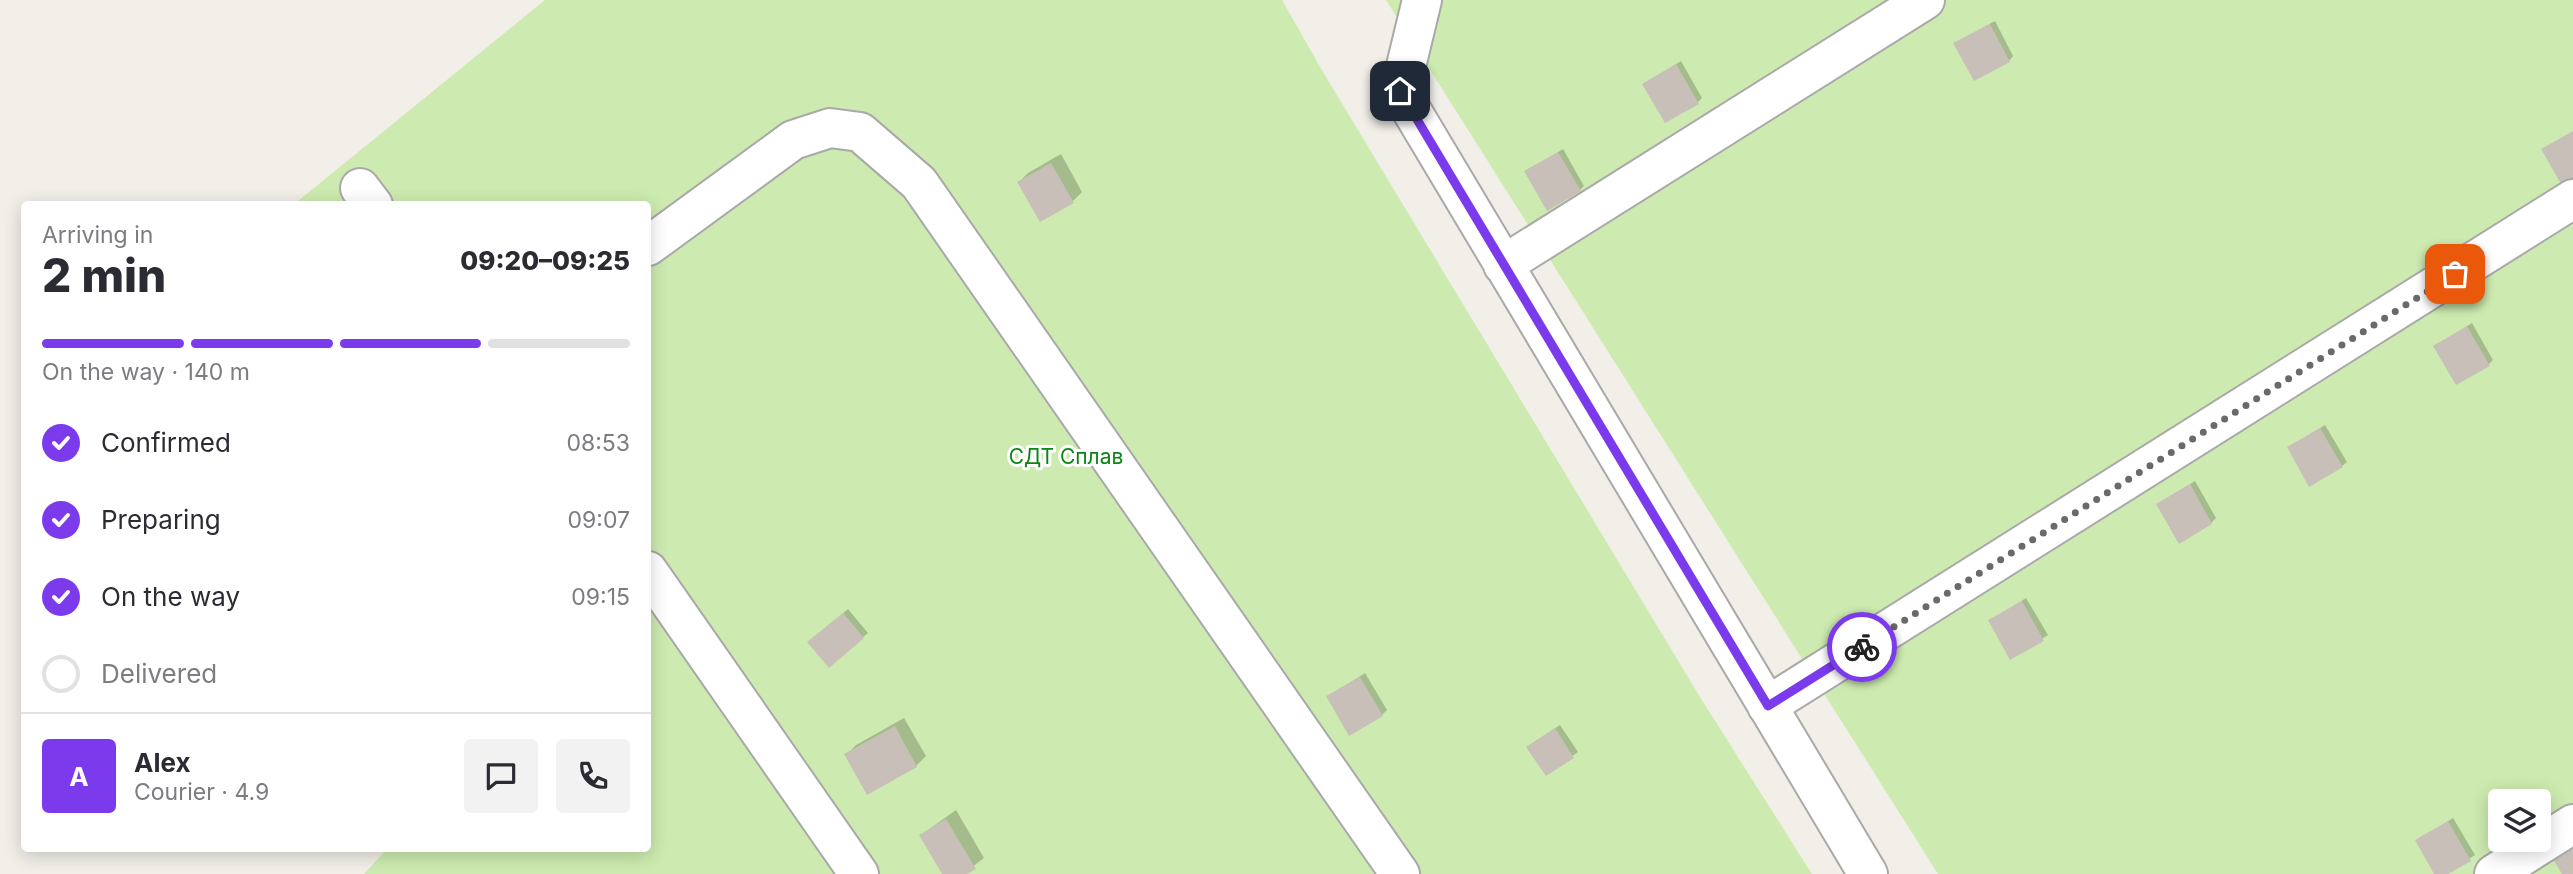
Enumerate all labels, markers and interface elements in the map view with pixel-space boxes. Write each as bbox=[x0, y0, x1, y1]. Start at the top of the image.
pin bbox=[1370, 61, 1430, 121]
icon: home bbox=[1381, 72, 1419, 110]
text: Arriving in bbox=[42, 221, 153, 249]
pin bbox=[2425, 244, 2485, 304]
text: 09:20–09:25 bbox=[460, 245, 630, 276]
text: 2 min bbox=[42, 247, 166, 303]
icon: bag bbox=[2436, 255, 2474, 293]
text: On the way · 140 m bbox=[42, 358, 250, 386]
icon: check bbox=[42, 424, 80, 462]
text: Confirmed bbox=[101, 427, 231, 458]
text: 08:53 bbox=[566, 429, 630, 457]
park label: СДТ Сплав bbox=[1009, 444, 1123, 469]
icon: check bbox=[42, 501, 80, 539]
text: Preparing bbox=[101, 504, 221, 535]
text: 09:07 bbox=[568, 506, 630, 534]
icon: check bbox=[42, 578, 80, 616]
text: On the way bbox=[101, 581, 240, 612]
text: 09:15 bbox=[571, 583, 630, 611]
courier bbox=[1827, 612, 1897, 682]
icon: bike bbox=[1843, 628, 1881, 666]
text: Delivered bbox=[101, 658, 217, 689]
button: chat bbox=[464, 739, 538, 813]
button: phone bbox=[556, 739, 630, 813]
text: Alex bbox=[134, 747, 191, 778]
text: A bbox=[69, 761, 89, 792]
text: Courier · 4.9 bbox=[134, 778, 269, 806]
map controls bbox=[2488, 789, 2551, 852]
button: layers bbox=[2488, 789, 2551, 852]

